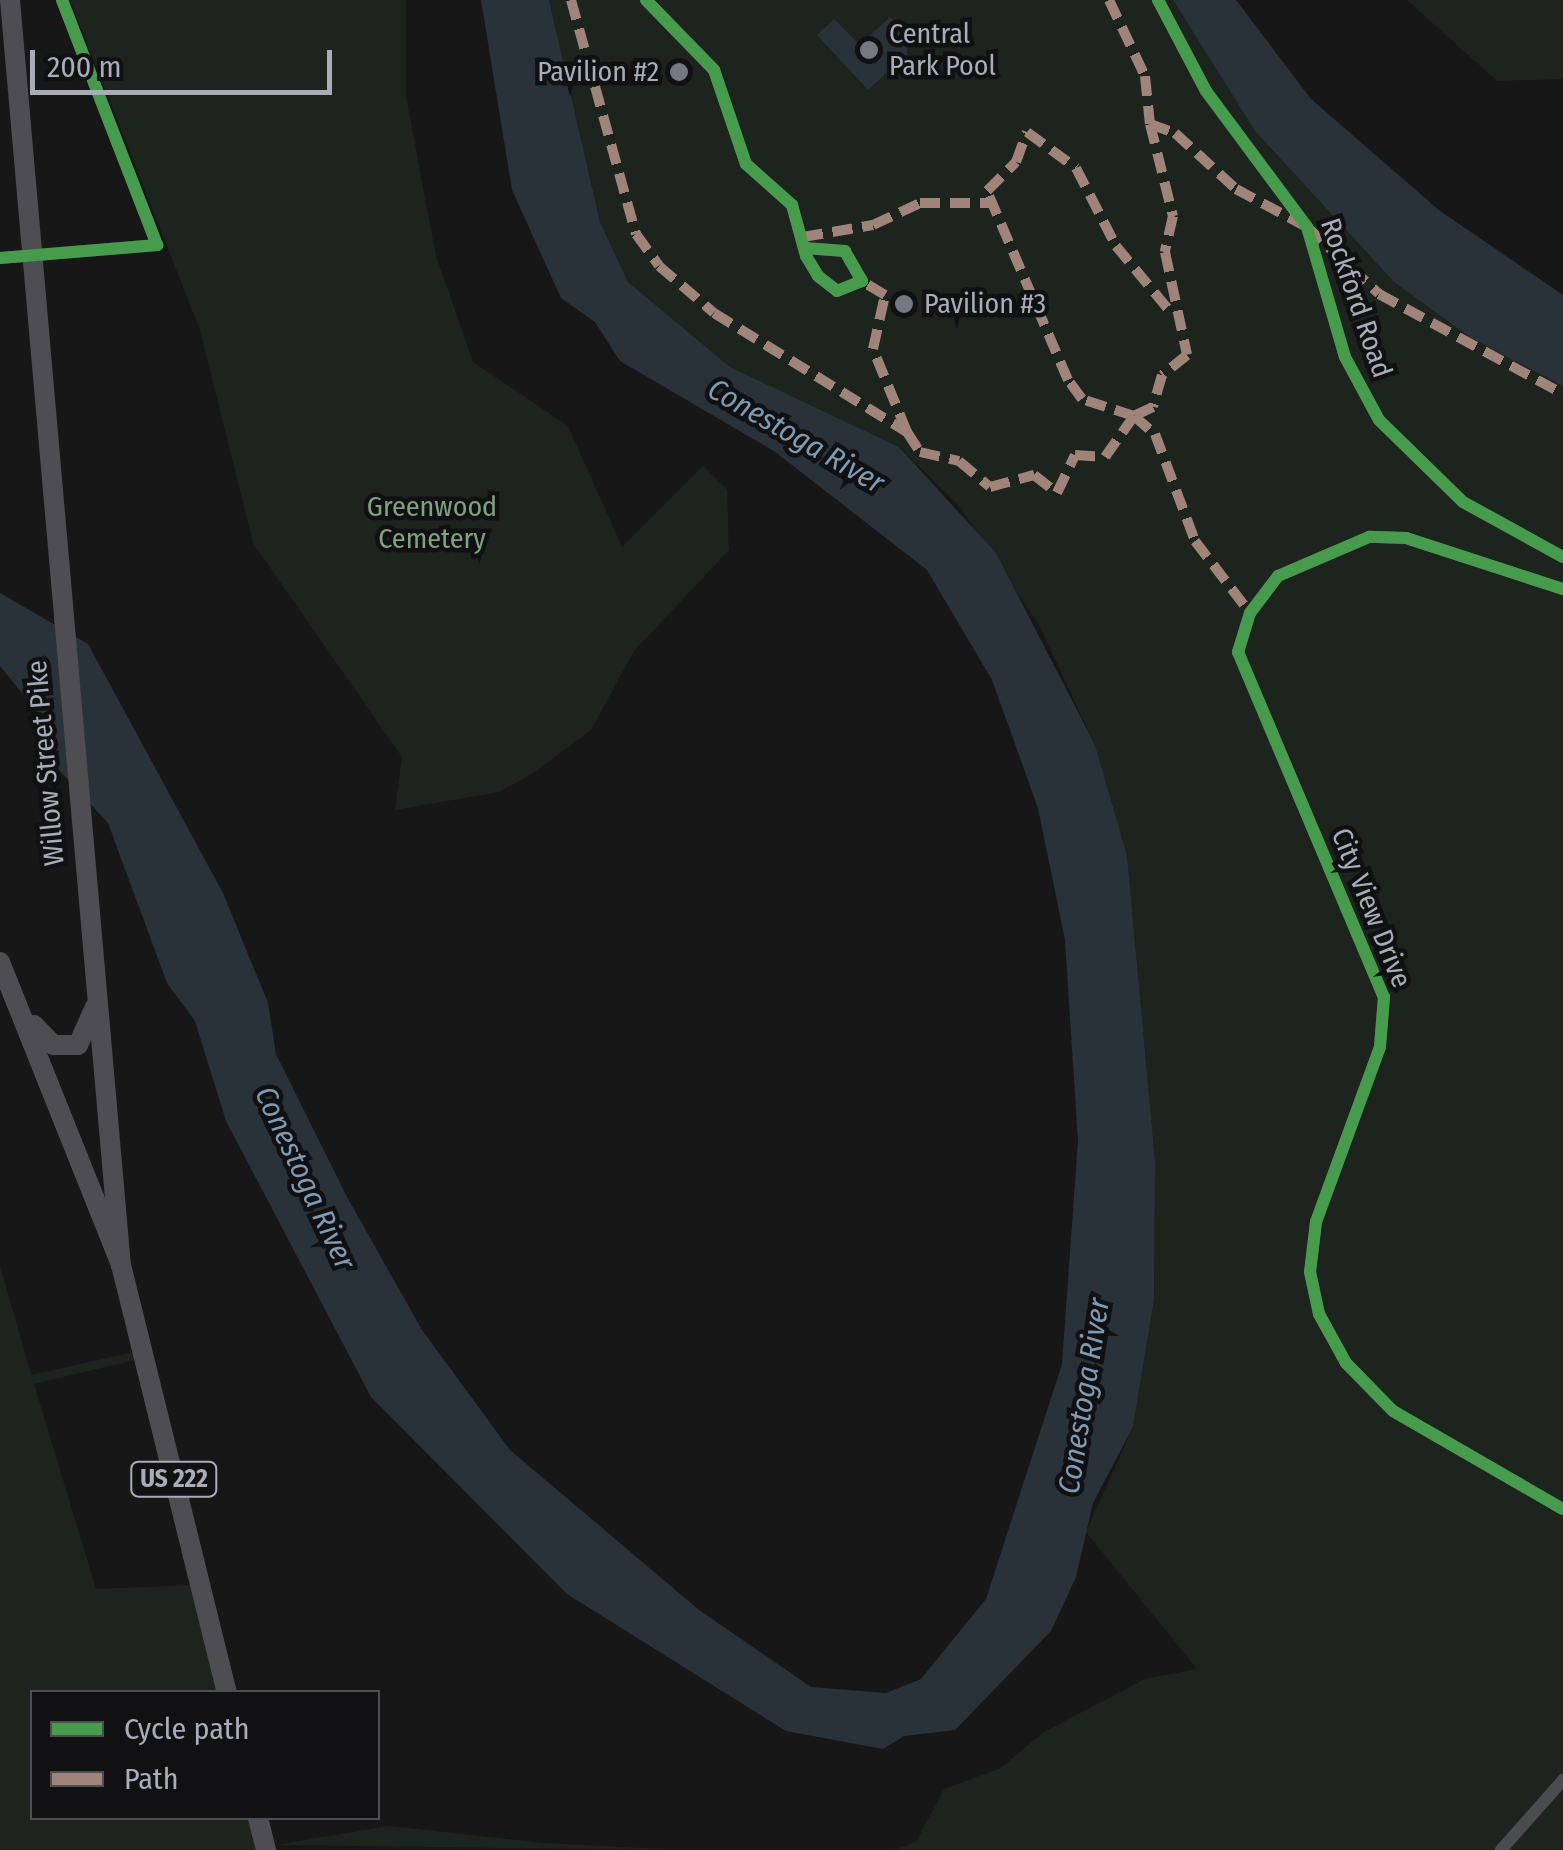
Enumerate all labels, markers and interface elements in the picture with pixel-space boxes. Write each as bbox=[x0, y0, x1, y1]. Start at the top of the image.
place label: Central Park Pool bbox=[889, 17, 996, 83]
scale bar bbox=[35, 30, 338, 92]
marker: Central Park Pool bbox=[858, 39, 880, 61]
text: 200 m bbox=[47, 49, 122, 85]
place label: Pavilion #2 bbox=[537, 55, 659, 89]
marker: Pavilion #2 bbox=[668, 61, 690, 83]
street label: Rockford Road bbox=[1313, 214, 1399, 382]
place label: Pavilion #3 bbox=[924, 287, 1046, 321]
marker: Pavilion #3 bbox=[893, 293, 915, 315]
water label: Conestoga River bbox=[701, 371, 891, 501]
park label: Greenwood Cemetery bbox=[367, 490, 497, 556]
street label: Willow Street Pike bbox=[20, 659, 72, 867]
street label: City View Drive bbox=[1324, 823, 1418, 993]
water label: Conestoga River bbox=[247, 1081, 363, 1275]
water label: Conestoga River bbox=[1051, 1296, 1117, 1496]
road number: US 222 bbox=[129, 1459, 219, 1499]
legend bbox=[30, 1690, 380, 1820]
text: Cycle path bbox=[124, 1711, 250, 1747]
text: Path bbox=[124, 1761, 178, 1797]

